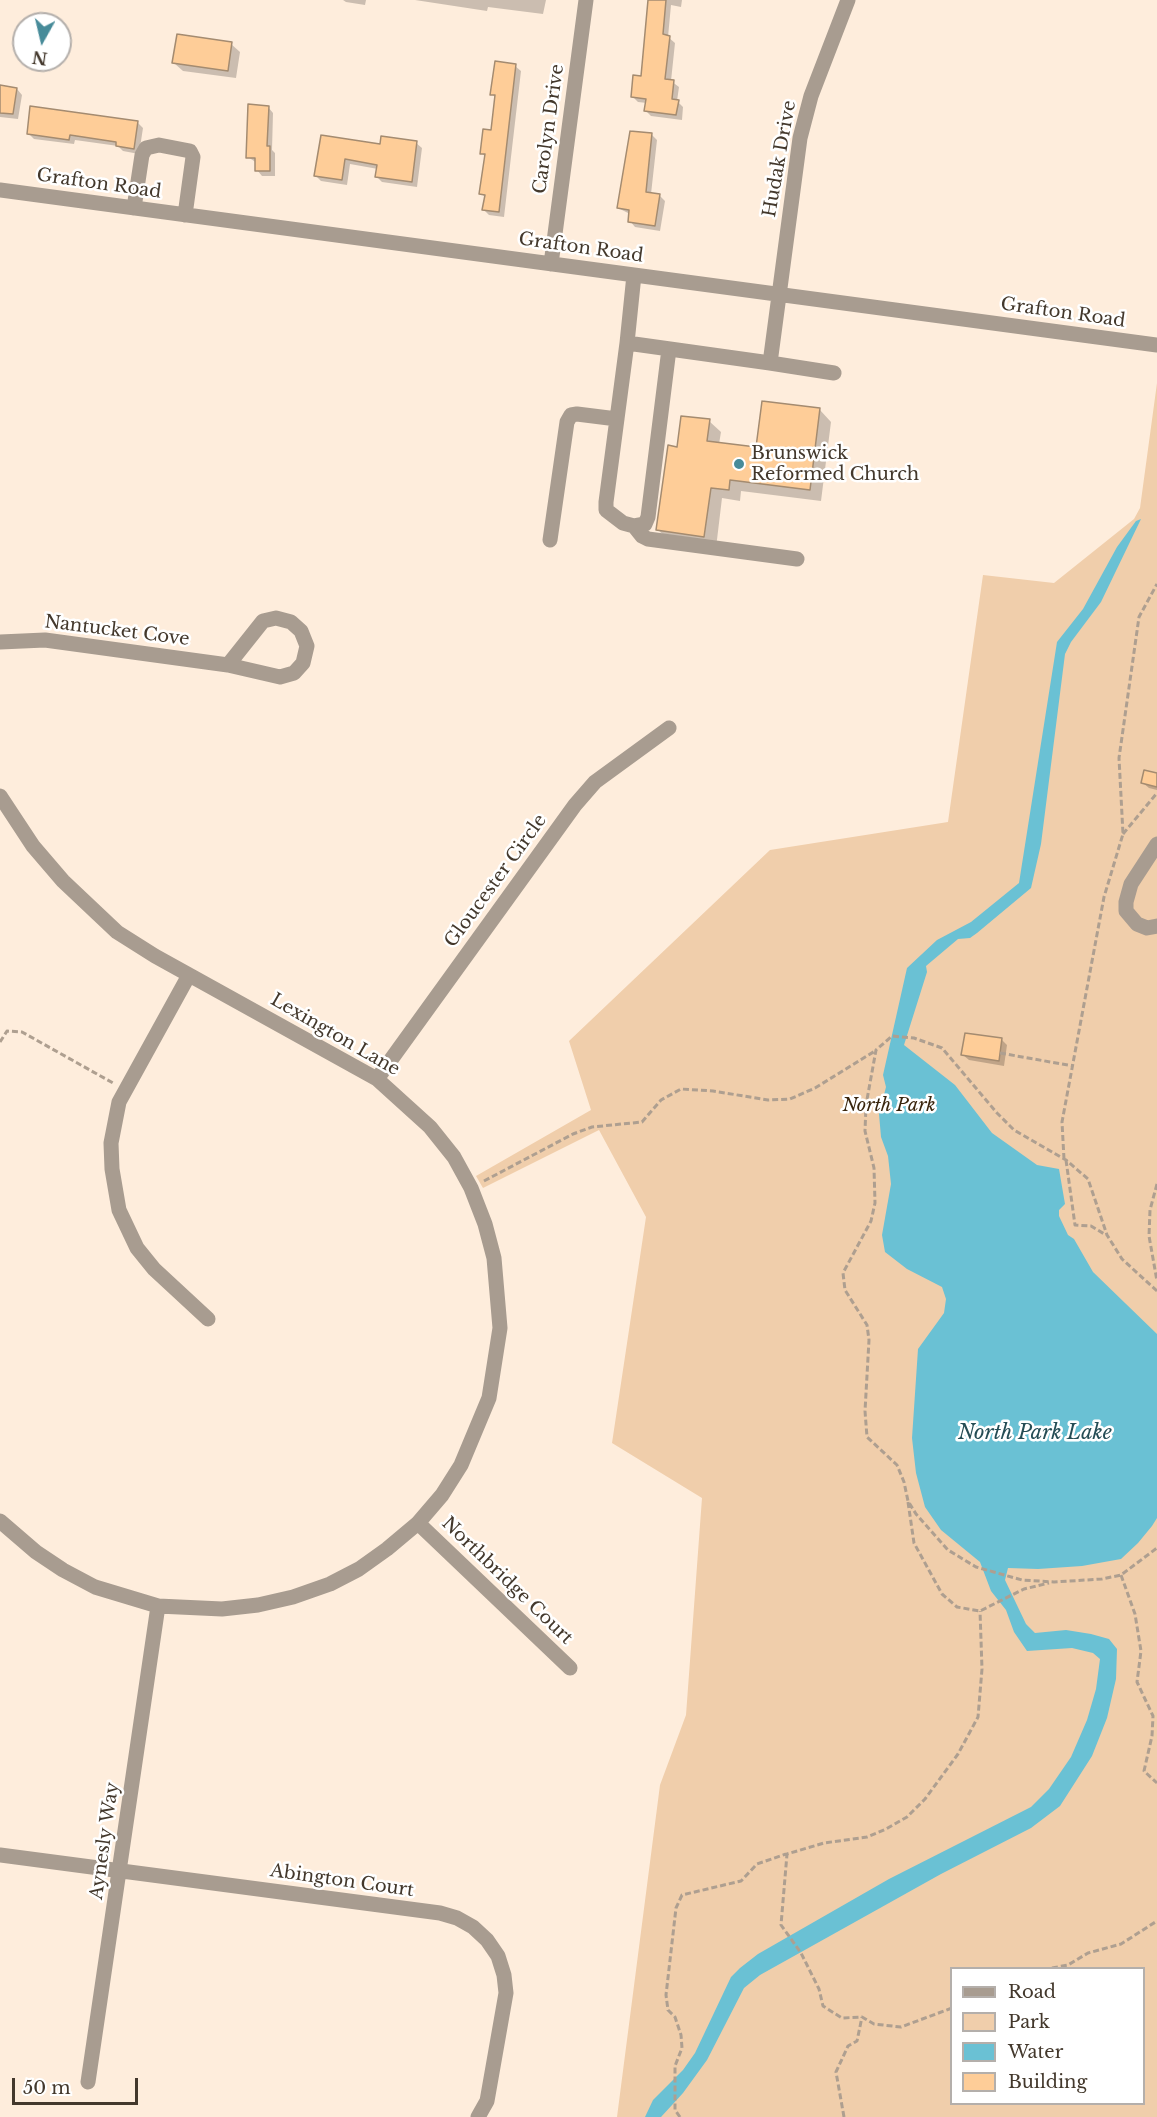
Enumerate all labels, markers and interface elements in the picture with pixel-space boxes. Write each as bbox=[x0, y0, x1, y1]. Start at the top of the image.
north arrow bbox=[12, 12, 72, 72]
text: N bbox=[31, 47, 49, 69]
street label: Carolyn Drive bbox=[529, 63, 569, 195]
street label: Hudak Drive bbox=[759, 99, 801, 219]
street label: Grafton Road bbox=[35, 165, 163, 203]
street label: Grafton Road bbox=[517, 229, 645, 267]
street label: Grafton Road bbox=[999, 294, 1127, 332]
place label: Brunswick Reformed Church bbox=[751, 443, 919, 486]
marker: Brunswick Reformed Church bbox=[732, 457, 746, 471]
street label: Nantucket Cove bbox=[43, 611, 191, 651]
street label: Gloucester Circle bbox=[440, 810, 552, 952]
street label: Lexington Lane bbox=[267, 989, 403, 1081]
park label: North Park bbox=[842, 1095, 936, 1117]
water label: North Park Lake bbox=[958, 1421, 1112, 1445]
street label: Northbridge Court bbox=[437, 1513, 577, 1649]
street label: Aynesly Way bbox=[86, 1781, 124, 1901]
street label: Abington Court bbox=[269, 1860, 415, 1902]
legend bbox=[950, 1967, 1145, 2105]
text: Road bbox=[1008, 1981, 1056, 2003]
text: Park bbox=[1008, 2011, 1050, 2033]
text: Water bbox=[1008, 2041, 1063, 2063]
scale bar bbox=[15, 2066, 141, 2104]
text: Building bbox=[1008, 2071, 1087, 2093]
text: 50 m bbox=[23, 2077, 71, 2099]

